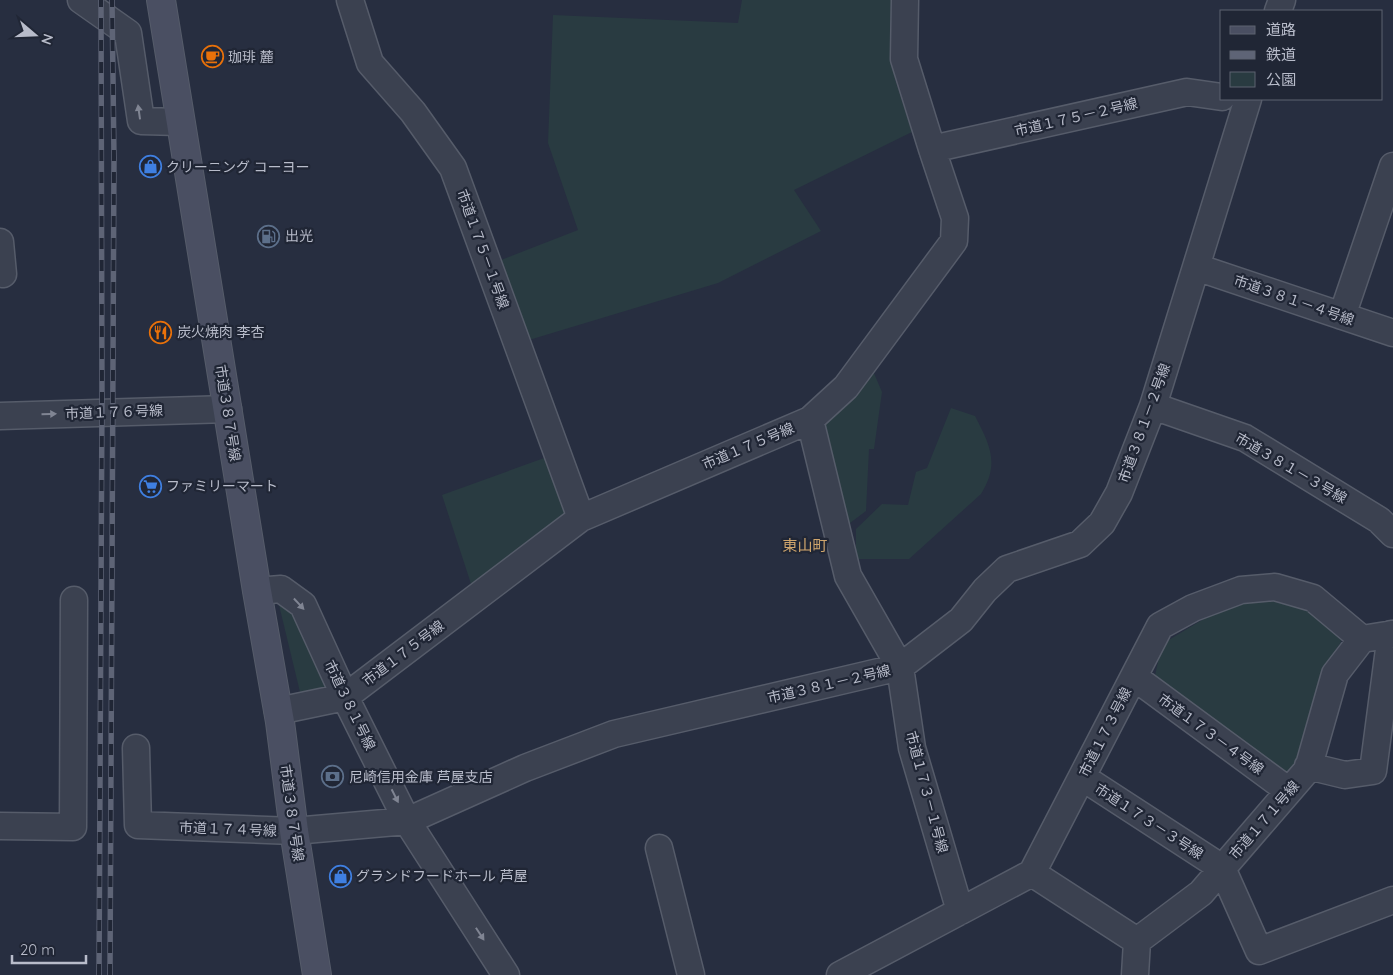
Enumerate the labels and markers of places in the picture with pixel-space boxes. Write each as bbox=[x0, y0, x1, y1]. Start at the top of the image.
cafe icon: 珈琲 麓 bbox=[200, 45, 224, 69]
place label: 珈琲 麓 bbox=[228, 48, 274, 66]
shop icon: クリーニング コーヨー bbox=[138, 155, 162, 179]
place label: クリーニング コーヨー bbox=[166, 158, 310, 176]
fuel station icon: 出光 bbox=[257, 224, 281, 248]
place label: 出光 bbox=[285, 227, 313, 245]
restaurant icon: 炭火焼肉 李杏 bbox=[149, 320, 173, 344]
place label: 炭火焼肉 李杏 bbox=[177, 323, 265, 341]
supermarket icon: ファミリーマート bbox=[138, 474, 162, 498]
place label: ファミリーマート bbox=[166, 477, 278, 495]
bank icon: 尼崎信用金庫 芦屋支店 bbox=[321, 765, 345, 789]
place label: 尼崎信用金庫 芦屋支店 bbox=[349, 768, 493, 786]
shop icon: グランドフードホール 芦屋 bbox=[328, 864, 352, 888]
place label: グランドフードホール 芦屋 bbox=[356, 867, 528, 885]

